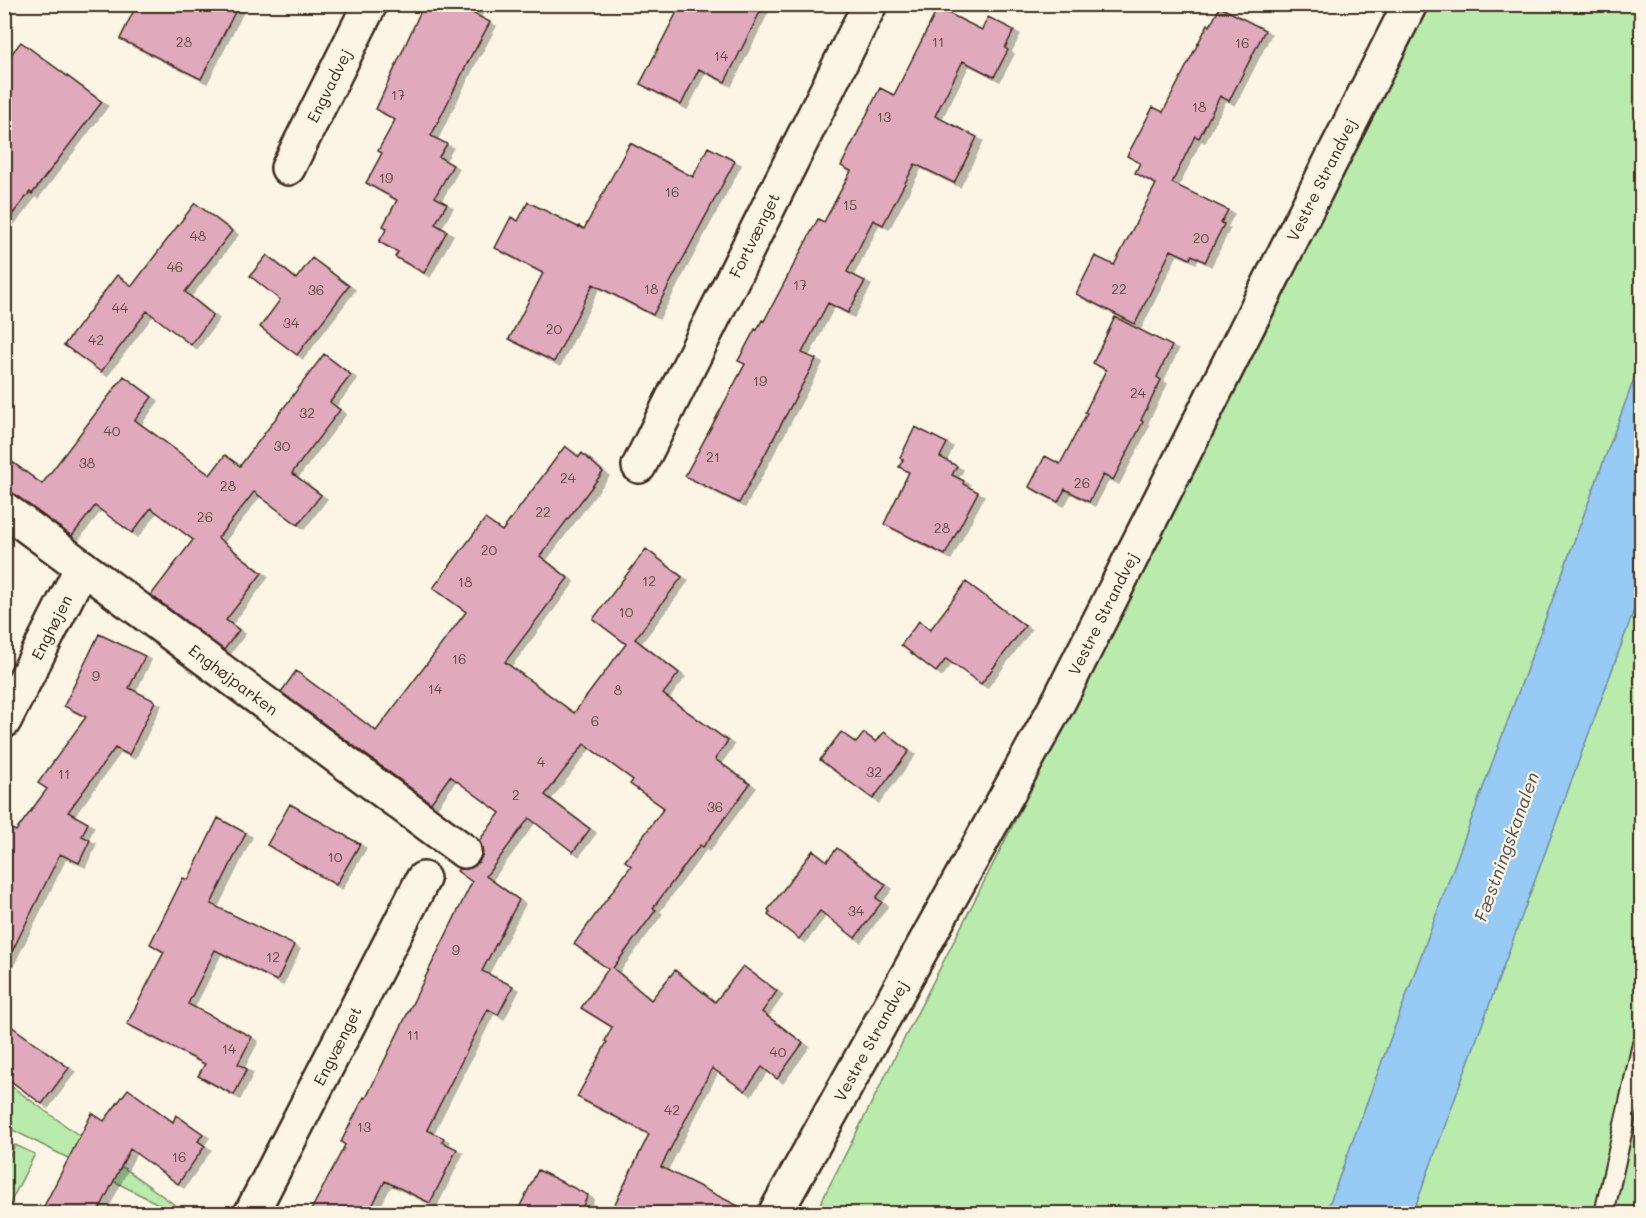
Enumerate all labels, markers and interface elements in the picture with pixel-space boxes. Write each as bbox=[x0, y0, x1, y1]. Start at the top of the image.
house number: 28 bbox=[176, 32, 192, 51]
house number: 11 bbox=[932, 32, 944, 51]
house number: 16 bbox=[1235, 33, 1249, 52]
street label: Engvadvej bbox=[301, 45, 356, 126]
house number: 14 bbox=[714, 46, 729, 65]
house number: 17 bbox=[391, 85, 405, 104]
house number: 18 bbox=[1192, 97, 1206, 116]
house number: 13 bbox=[877, 107, 891, 126]
street label: Vestre Strandvej bbox=[1281, 115, 1361, 245]
house number: 19 bbox=[379, 168, 393, 187]
house number: 16 bbox=[665, 182, 679, 201]
street label: Fortvænget bbox=[724, 189, 784, 281]
house number: 15 bbox=[843, 195, 857, 214]
house number: 48 bbox=[190, 226, 206, 245]
house number: 20 bbox=[1193, 228, 1210, 247]
house number: 46 bbox=[167, 257, 183, 276]
house number: 17 bbox=[793, 275, 807, 294]
house number: 18 bbox=[644, 279, 658, 298]
house number: 22 bbox=[1111, 279, 1127, 298]
house number: 36 bbox=[308, 280, 324, 299]
house number: 44 bbox=[112, 298, 129, 317]
house number: 34 bbox=[283, 313, 300, 332]
house number: 20 bbox=[546, 319, 563, 338]
house number: 42 bbox=[88, 330, 104, 349]
house number: 19 bbox=[753, 371, 767, 390]
house number: 24 bbox=[1130, 383, 1147, 402]
house number: 32 bbox=[299, 403, 315, 422]
house number: 40 bbox=[104, 421, 121, 440]
house number: 30 bbox=[274, 436, 291, 455]
house number: 21 bbox=[706, 447, 720, 466]
house number: 38 bbox=[79, 453, 95, 472]
house number: 24 bbox=[560, 468, 577, 487]
house number: 26 bbox=[1074, 473, 1090, 492]
house number: 28 bbox=[220, 476, 236, 495]
house number: 22 bbox=[535, 502, 551, 521]
house number: 26 bbox=[197, 507, 213, 526]
house number: 28 bbox=[934, 518, 950, 537]
house number: 20 bbox=[481, 540, 498, 559]
street label: Vestre Strandvej bbox=[1063, 549, 1142, 679]
house number: 12 bbox=[642, 571, 656, 590]
house number: 18 bbox=[458, 572, 472, 591]
street label: Enghøjen bbox=[26, 591, 76, 663]
house number: 10 bbox=[619, 602, 634, 621]
street label: Enghøjparken bbox=[185, 639, 283, 719]
house number: 16 bbox=[452, 649, 466, 668]
house number: 9 bbox=[92, 666, 100, 685]
house number: 14 bbox=[428, 679, 443, 698]
house number: 8 bbox=[614, 680, 622, 699]
house number: 6 bbox=[591, 711, 599, 730]
house number: 4 bbox=[537, 752, 546, 771]
house number: 32 bbox=[866, 762, 882, 781]
house number: 11 bbox=[58, 764, 70, 783]
water label: Fæstningskanalen bbox=[1468, 769, 1544, 925]
house number: 2 bbox=[512, 785, 520, 804]
house number: 36 bbox=[707, 797, 723, 816]
house number: 10 bbox=[328, 847, 343, 866]
house number: 34 bbox=[848, 901, 865, 920]
house number: 9 bbox=[452, 940, 460, 959]
house number: 12 bbox=[266, 947, 280, 966]
street label: Vestre Strandvej bbox=[829, 976, 912, 1105]
street label: Engvænget bbox=[308, 1003, 366, 1089]
house number: 11 bbox=[407, 1025, 419, 1044]
house number: 14 bbox=[222, 1039, 237, 1058]
house number: 40 bbox=[770, 1042, 787, 1061]
house number: 42 bbox=[664, 1100, 680, 1119]
house number: 13 bbox=[357, 1117, 371, 1136]
house number: 16 bbox=[172, 1147, 186, 1166]

